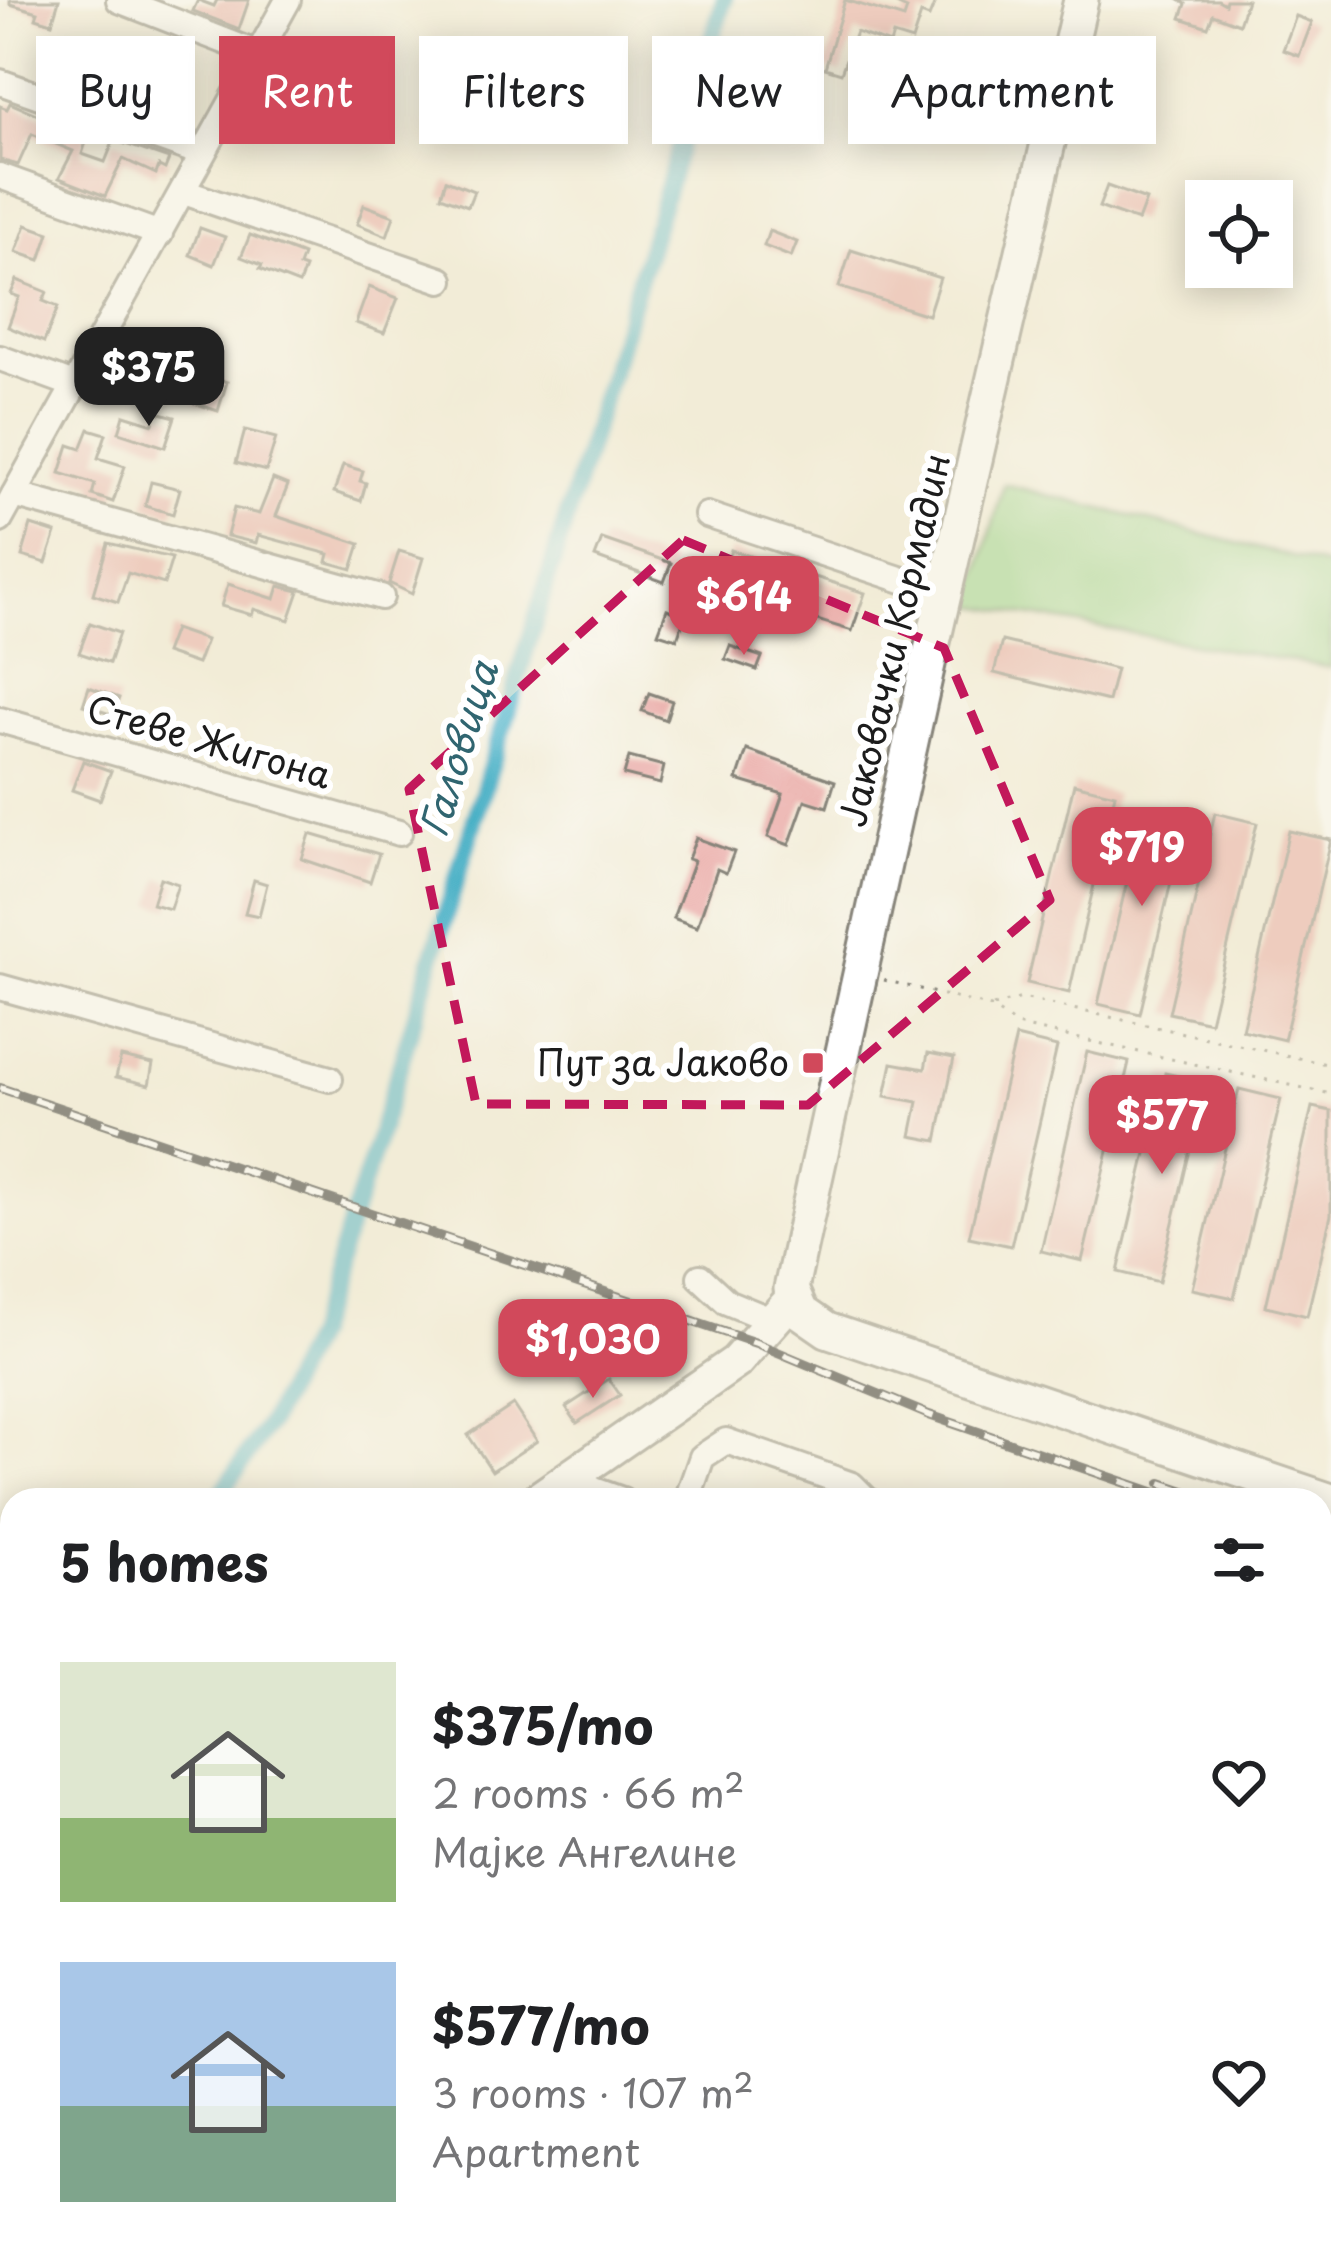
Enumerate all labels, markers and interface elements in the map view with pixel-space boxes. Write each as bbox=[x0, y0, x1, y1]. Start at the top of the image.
chip: Buy bbox=[36, 36, 195, 144]
chip: Rent bbox=[219, 36, 395, 144]
chip: Filters bbox=[419, 36, 628, 144]
chip: New bbox=[652, 36, 824, 144]
chip: Apartment bbox=[848, 36, 1156, 144]
map controls bbox=[1185, 180, 1293, 288]
button: locate bbox=[1185, 180, 1293, 288]
pin: $375 bbox=[78, 327, 220, 429]
text: $375 bbox=[101, 336, 197, 395]
street label: Јаковачки Кормадин bbox=[824, 448, 962, 831]
pin: $614 bbox=[673, 556, 815, 658]
text: $614 bbox=[696, 565, 792, 624]
water label: Галовица bbox=[402, 652, 512, 843]
street label: Стеве Жигона bbox=[81, 679, 339, 801]
pin: $719 bbox=[1071, 807, 1213, 909]
text: $719 bbox=[1099, 816, 1185, 875]
place label: Пут за Јаково bbox=[537, 1034, 789, 1088]
marker: Пут за Јаково bbox=[800, 1050, 826, 1076]
pin: $577 bbox=[1091, 1075, 1233, 1177]
text: $577 bbox=[1116, 1084, 1208, 1143]
pin: $1,030 bbox=[495, 1299, 691, 1401]
text: $1,030 bbox=[525, 1308, 661, 1367]
text: 5 homes bbox=[60, 1522, 269, 1599]
icon: filters bbox=[1206, 1527, 1272, 1593]
text: $375/mo bbox=[432, 1685, 654, 1762]
icon: home bbox=[156, 1710, 300, 1854]
icon: heart bbox=[1206, 1749, 1272, 1815]
text: 2 rooms · 66 m² bbox=[432, 1762, 745, 1821]
text: Мајке Ангелине bbox=[432, 1821, 737, 1880]
text: $577/mo bbox=[432, 1985, 650, 2062]
icon: home bbox=[156, 2010, 300, 2154]
icon: heart bbox=[1206, 2049, 1272, 2115]
text: 3 rooms · 107 m² bbox=[432, 2062, 754, 2121]
text: Apartment bbox=[432, 2121, 640, 2180]

